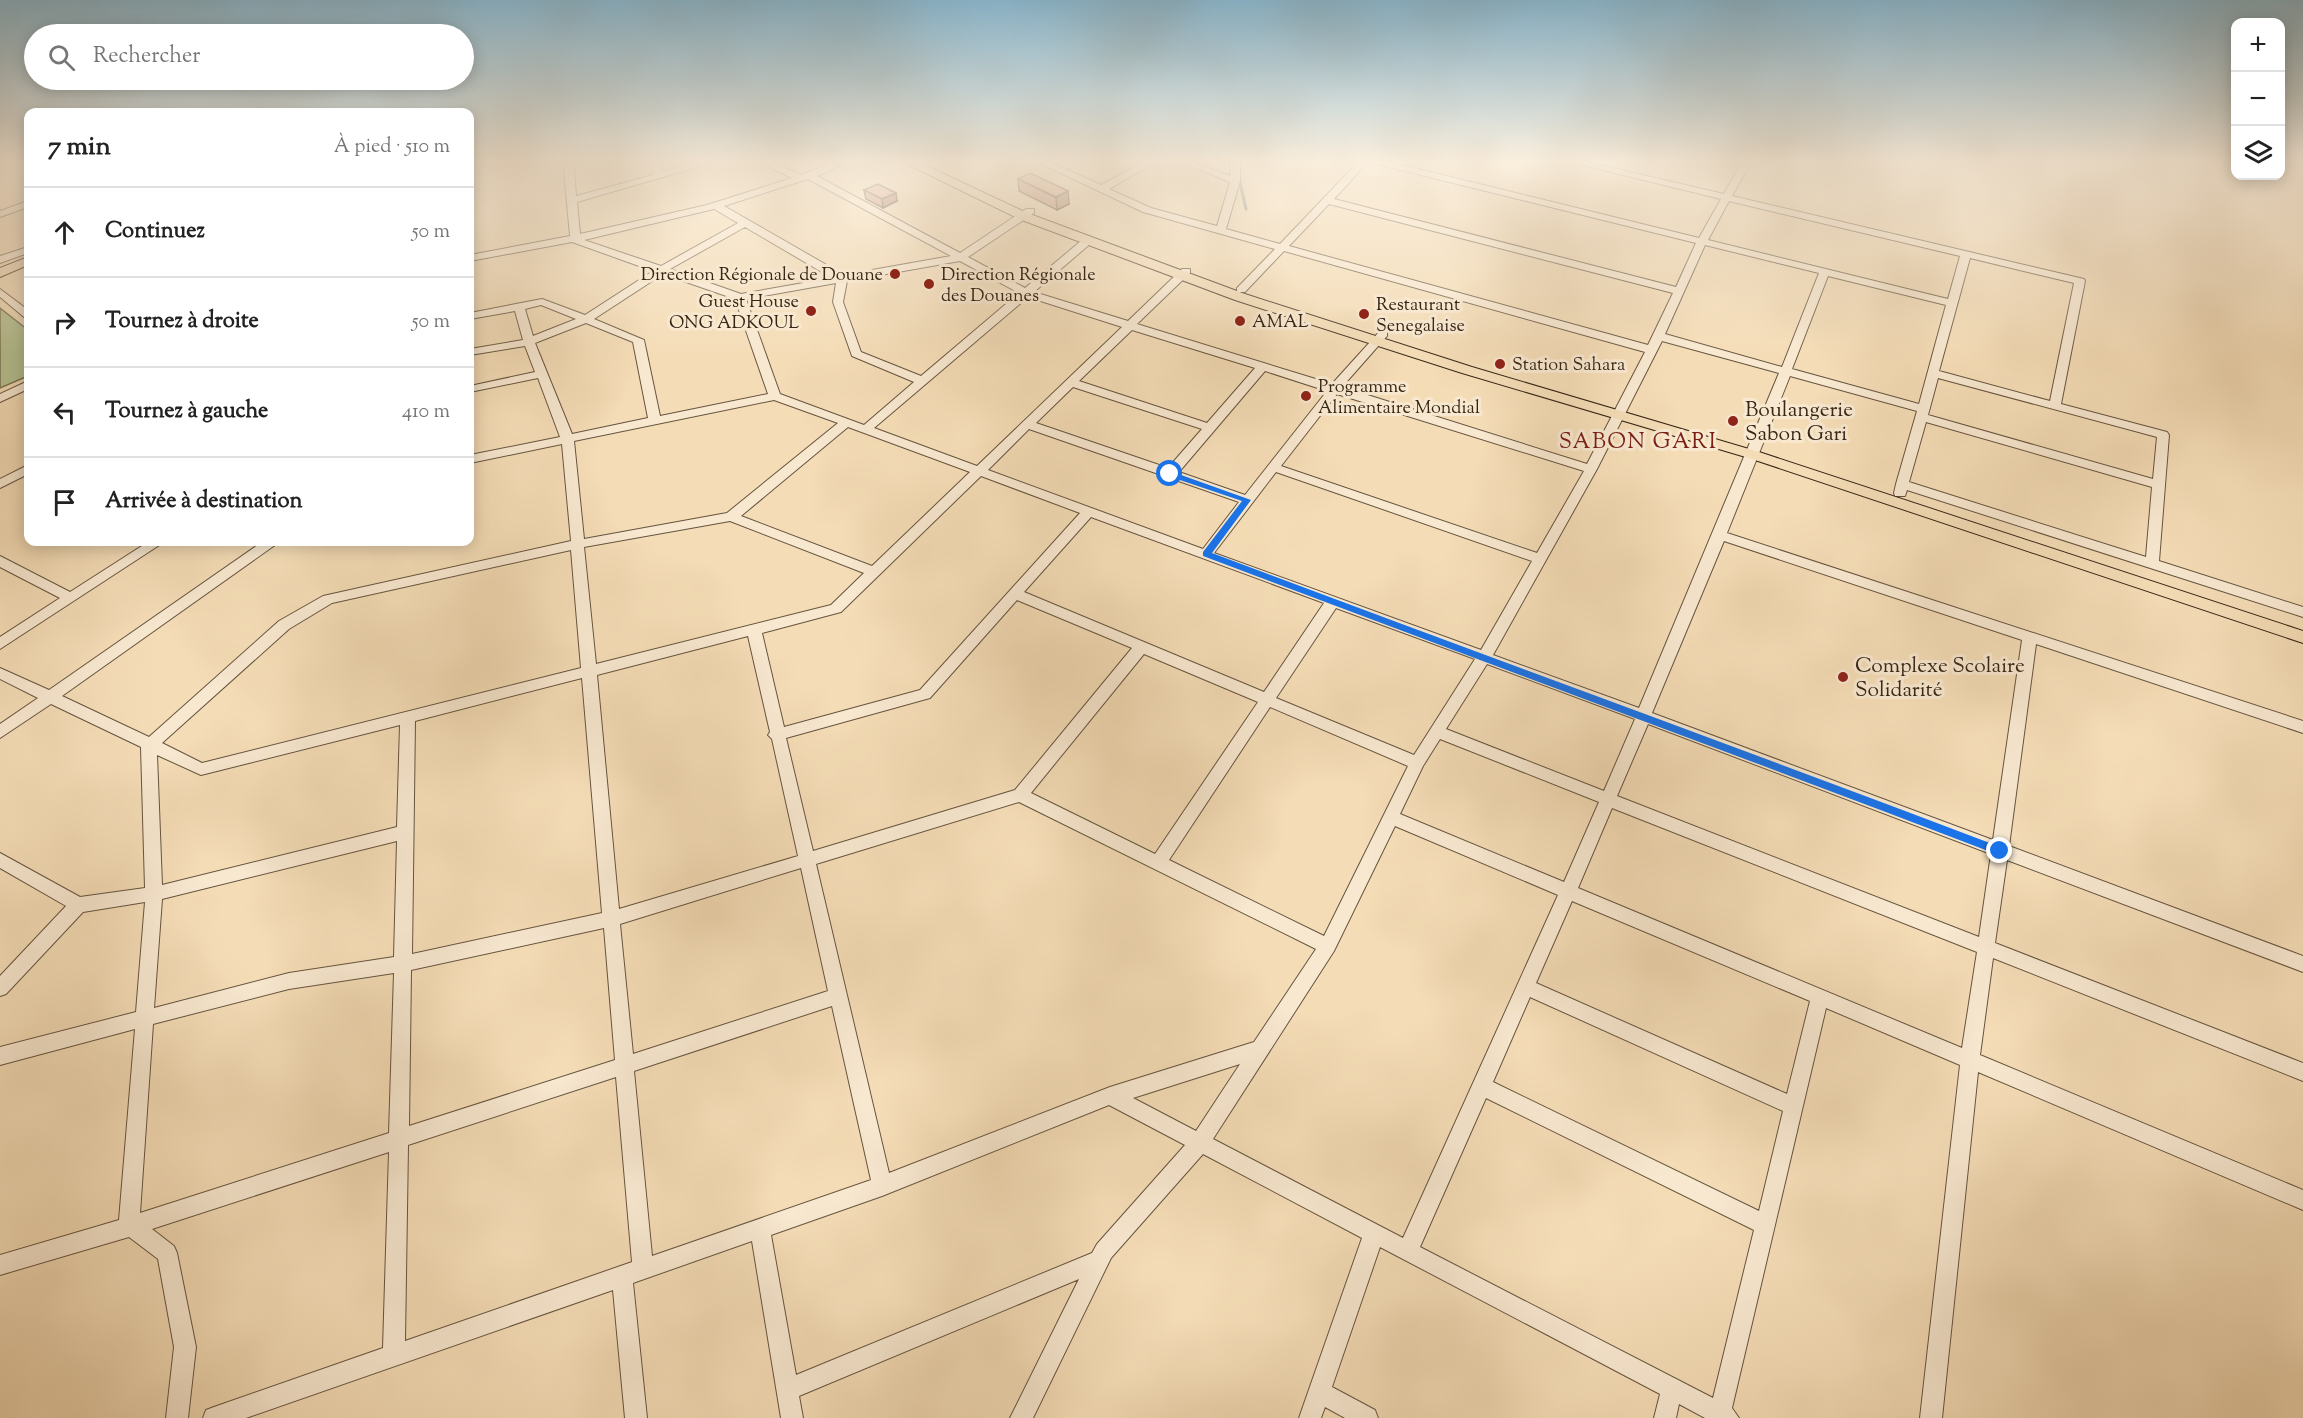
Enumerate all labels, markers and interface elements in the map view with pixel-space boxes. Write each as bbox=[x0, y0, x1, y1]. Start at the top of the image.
map controls bbox=[2231, 18, 2285, 180]
button: + bbox=[2231, 18, 2285, 72]
search box bbox=[24, 24, 474, 90]
icon: search bbox=[45, 41, 78, 74]
text: Rechercher bbox=[93, 41, 200, 73]
button: − bbox=[2231, 72, 2285, 126]
button: layers bbox=[2231, 126, 2285, 180]
text: 7 min bbox=[48, 129, 111, 166]
text: À pied · 510 m bbox=[334, 133, 450, 162]
icon: ahead bbox=[48, 216, 81, 249]
text: Continuez bbox=[105, 216, 205, 248]
text: 50 m bbox=[412, 218, 450, 247]
place label: Direction Régionale de Douane bbox=[641, 263, 883, 289]
place label: Direction Régionale des Douanes bbox=[941, 263, 1096, 310]
marker: Direction Régionale de Douane bbox=[888, 267, 902, 281]
marker: Direction Régionale des Douanes bbox=[922, 277, 936, 291]
place label: Guest House ONG ADKOUL bbox=[669, 290, 799, 337]
place label: Restaurant Senegalaise bbox=[1376, 293, 1465, 340]
marker: Guest House ONG ADKOUL bbox=[804, 304, 818, 318]
icon: right bbox=[48, 306, 81, 339]
text: Tournez à droite bbox=[105, 306, 259, 338]
marker: Restaurant Senegalaise bbox=[1357, 307, 1371, 321]
text: 50 m bbox=[412, 308, 450, 337]
place label: AMAL bbox=[1252, 310, 1309, 336]
marker: AMAL bbox=[1233, 314, 1247, 328]
place label: Station Sahara bbox=[1512, 353, 1625, 379]
marker: Station Sahara bbox=[1493, 357, 1507, 371]
place label: Programme Alimentaire Mondial bbox=[1318, 375, 1480, 422]
marker: Programme Alimentaire Mondial bbox=[1299, 389, 1313, 403]
icon: left bbox=[48, 396, 81, 429]
text: Tournez à gauche bbox=[105, 396, 268, 428]
place label: Boulangerie Sabon Gari bbox=[1745, 396, 1853, 450]
text: 410 m bbox=[402, 398, 450, 427]
marker: Boulangerie Sabon Gari bbox=[1726, 414, 1740, 428]
district label: SABON GARI bbox=[1559, 427, 1717, 459]
route start bbox=[1156, 460, 1182, 486]
icon: arrive bbox=[48, 486, 81, 519]
text: Arrivée à destination bbox=[105, 486, 302, 518]
place label: Complexe Scolaire Solidarité bbox=[1855, 652, 2025, 706]
marker: Complexe Scolaire Solidarité bbox=[1836, 670, 1850, 684]
route end bbox=[1986, 837, 2012, 863]

